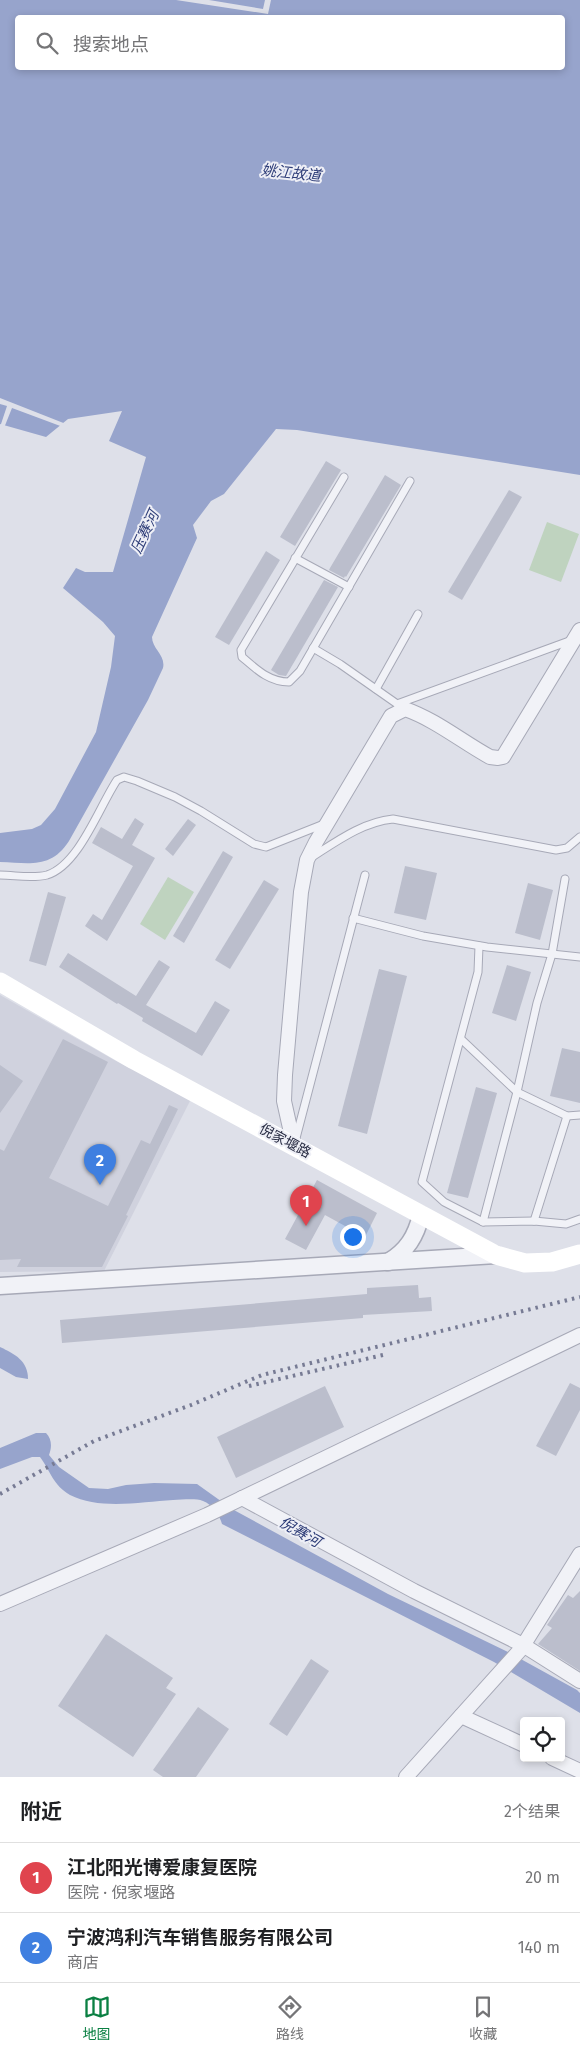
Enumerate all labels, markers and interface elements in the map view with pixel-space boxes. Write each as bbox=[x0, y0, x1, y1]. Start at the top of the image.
search box bbox=[15, 15, 565, 70]
icon: search bbox=[33, 29, 61, 57]
text: 搜索地点 bbox=[73, 33, 149, 56]
water label: 姚江故道 bbox=[260, 161, 324, 185]
water label: 压赛河 bbox=[127, 505, 164, 556]
street label: 倪家堰路 bbox=[256, 1120, 314, 1162]
pin: 2 bbox=[84, 1144, 116, 1185]
pin: 1 bbox=[290, 1185, 322, 1226]
your location bbox=[340, 1224, 366, 1250]
water label: 倪赛河 bbox=[276, 1513, 327, 1553]
map controls bbox=[520, 1717, 565, 1762]
button: locate bbox=[520, 1717, 565, 1762]
text: 附近 bbox=[20, 1799, 62, 1825]
text: 2个结果 bbox=[504, 1802, 560, 1821]
text: 江北阳光博爱康复医院 bbox=[67, 1856, 257, 1879]
text: 1 bbox=[32, 1868, 40, 1887]
text: 20 m bbox=[525, 1868, 560, 1887]
text: 医院 · 倪家堰路 bbox=[67, 1883, 175, 1902]
text: 宁波鸿利汽车销售服务有限公司 bbox=[67, 1926, 333, 1949]
text: 2 bbox=[32, 1938, 40, 1957]
text: 140 m bbox=[518, 1938, 560, 1957]
text: 商店 bbox=[67, 1953, 99, 1972]
tab: 地图 bbox=[83, 1993, 111, 2043]
tab: 路线 bbox=[276, 1993, 304, 2043]
tab: 收藏 bbox=[469, 1993, 497, 2043]

